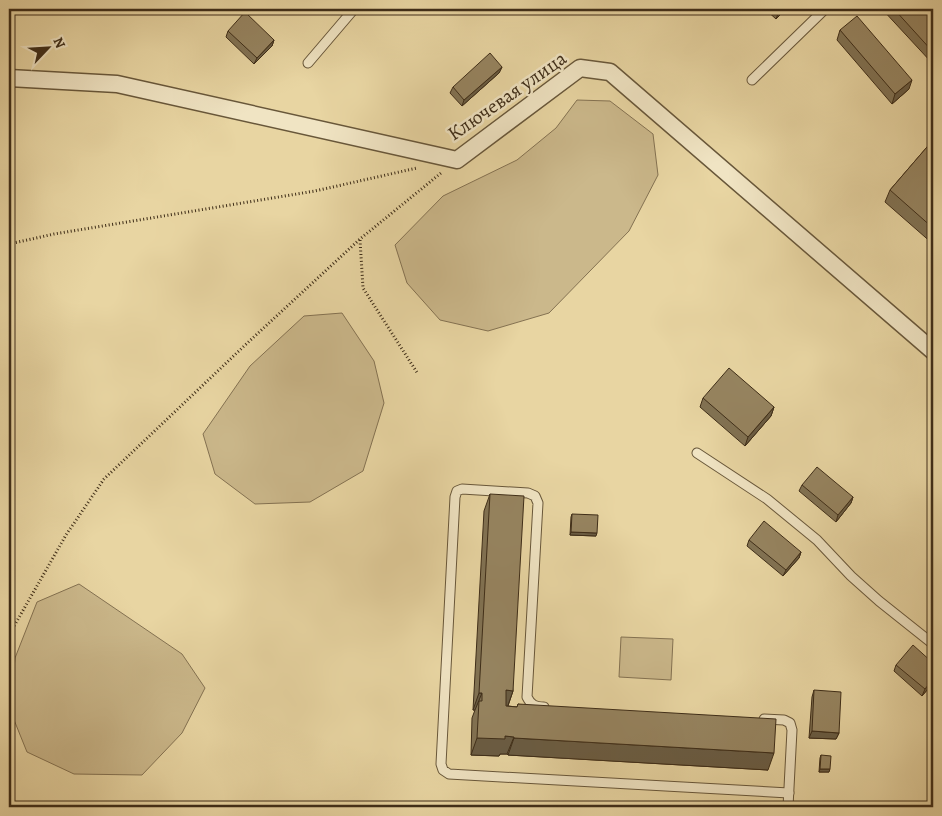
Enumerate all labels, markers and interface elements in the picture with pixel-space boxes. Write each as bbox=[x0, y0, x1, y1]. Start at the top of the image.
north arrow bbox=[22, 22, 72, 72]
text: N bbox=[49, 34, 70, 51]
street label: Ключевая улица bbox=[442, 45, 572, 147]

